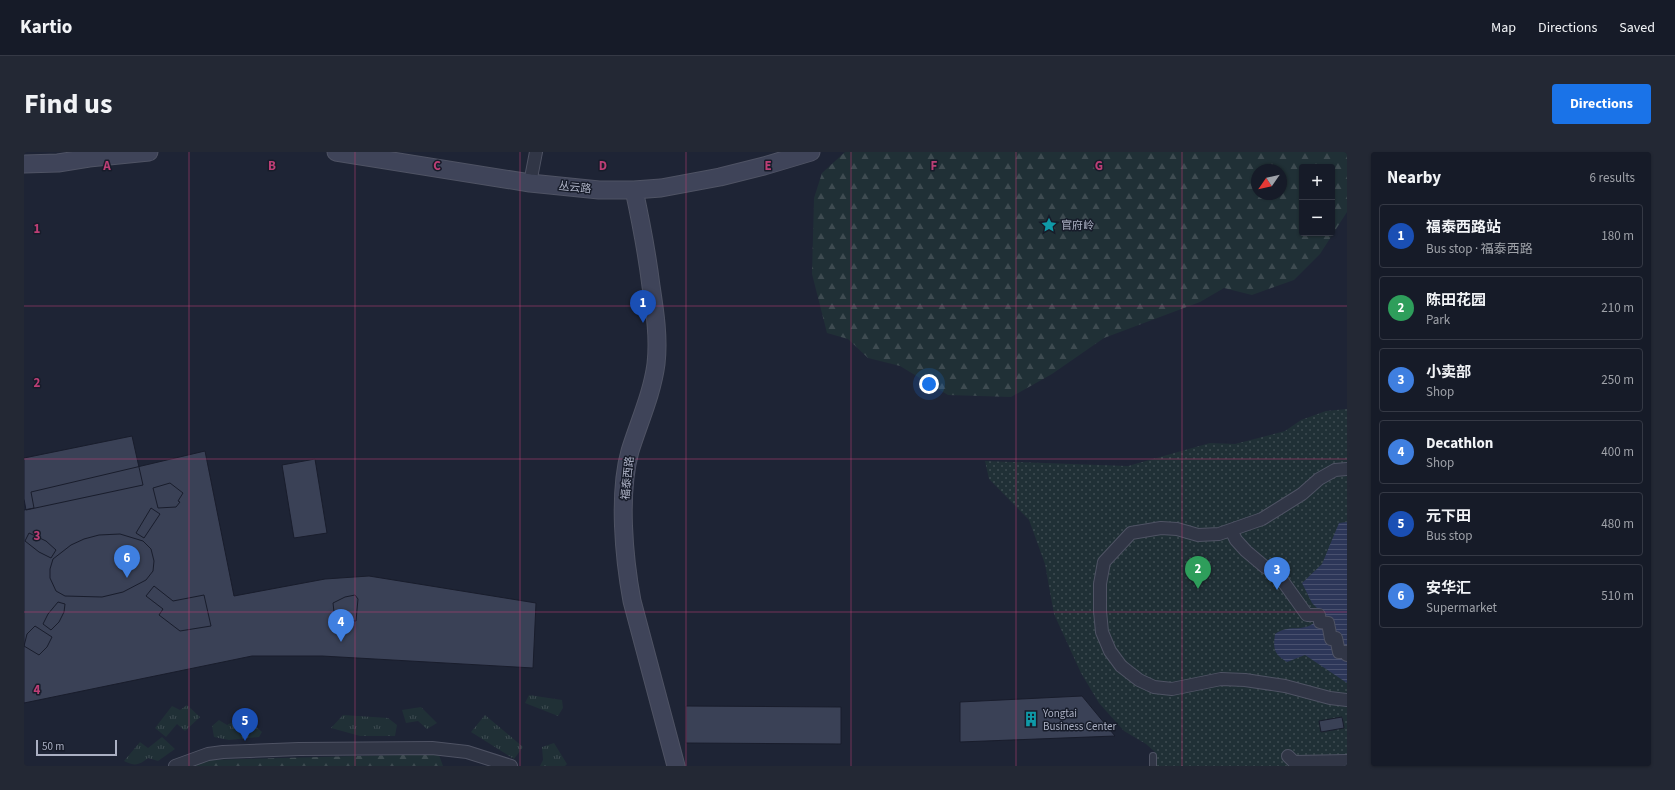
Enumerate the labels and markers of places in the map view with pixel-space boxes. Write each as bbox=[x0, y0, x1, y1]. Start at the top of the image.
place icon: 官府岭 bbox=[1040, 216, 1058, 234]
place label: 官府岭 bbox=[1061, 218, 1094, 233]
pin: 1 bbox=[630, 290, 656, 323]
pin: 6 bbox=[114, 545, 140, 578]
pin: 2 bbox=[1185, 556, 1211, 589]
pin: 3 bbox=[1264, 557, 1290, 590]
pin: 4 bbox=[328, 609, 354, 642]
place label: Yongtai Business Center bbox=[1042, 706, 1116, 734]
pin: 5 bbox=[232, 708, 258, 741]
building icon: Yongtai Business Center bbox=[1022, 710, 1040, 728]

